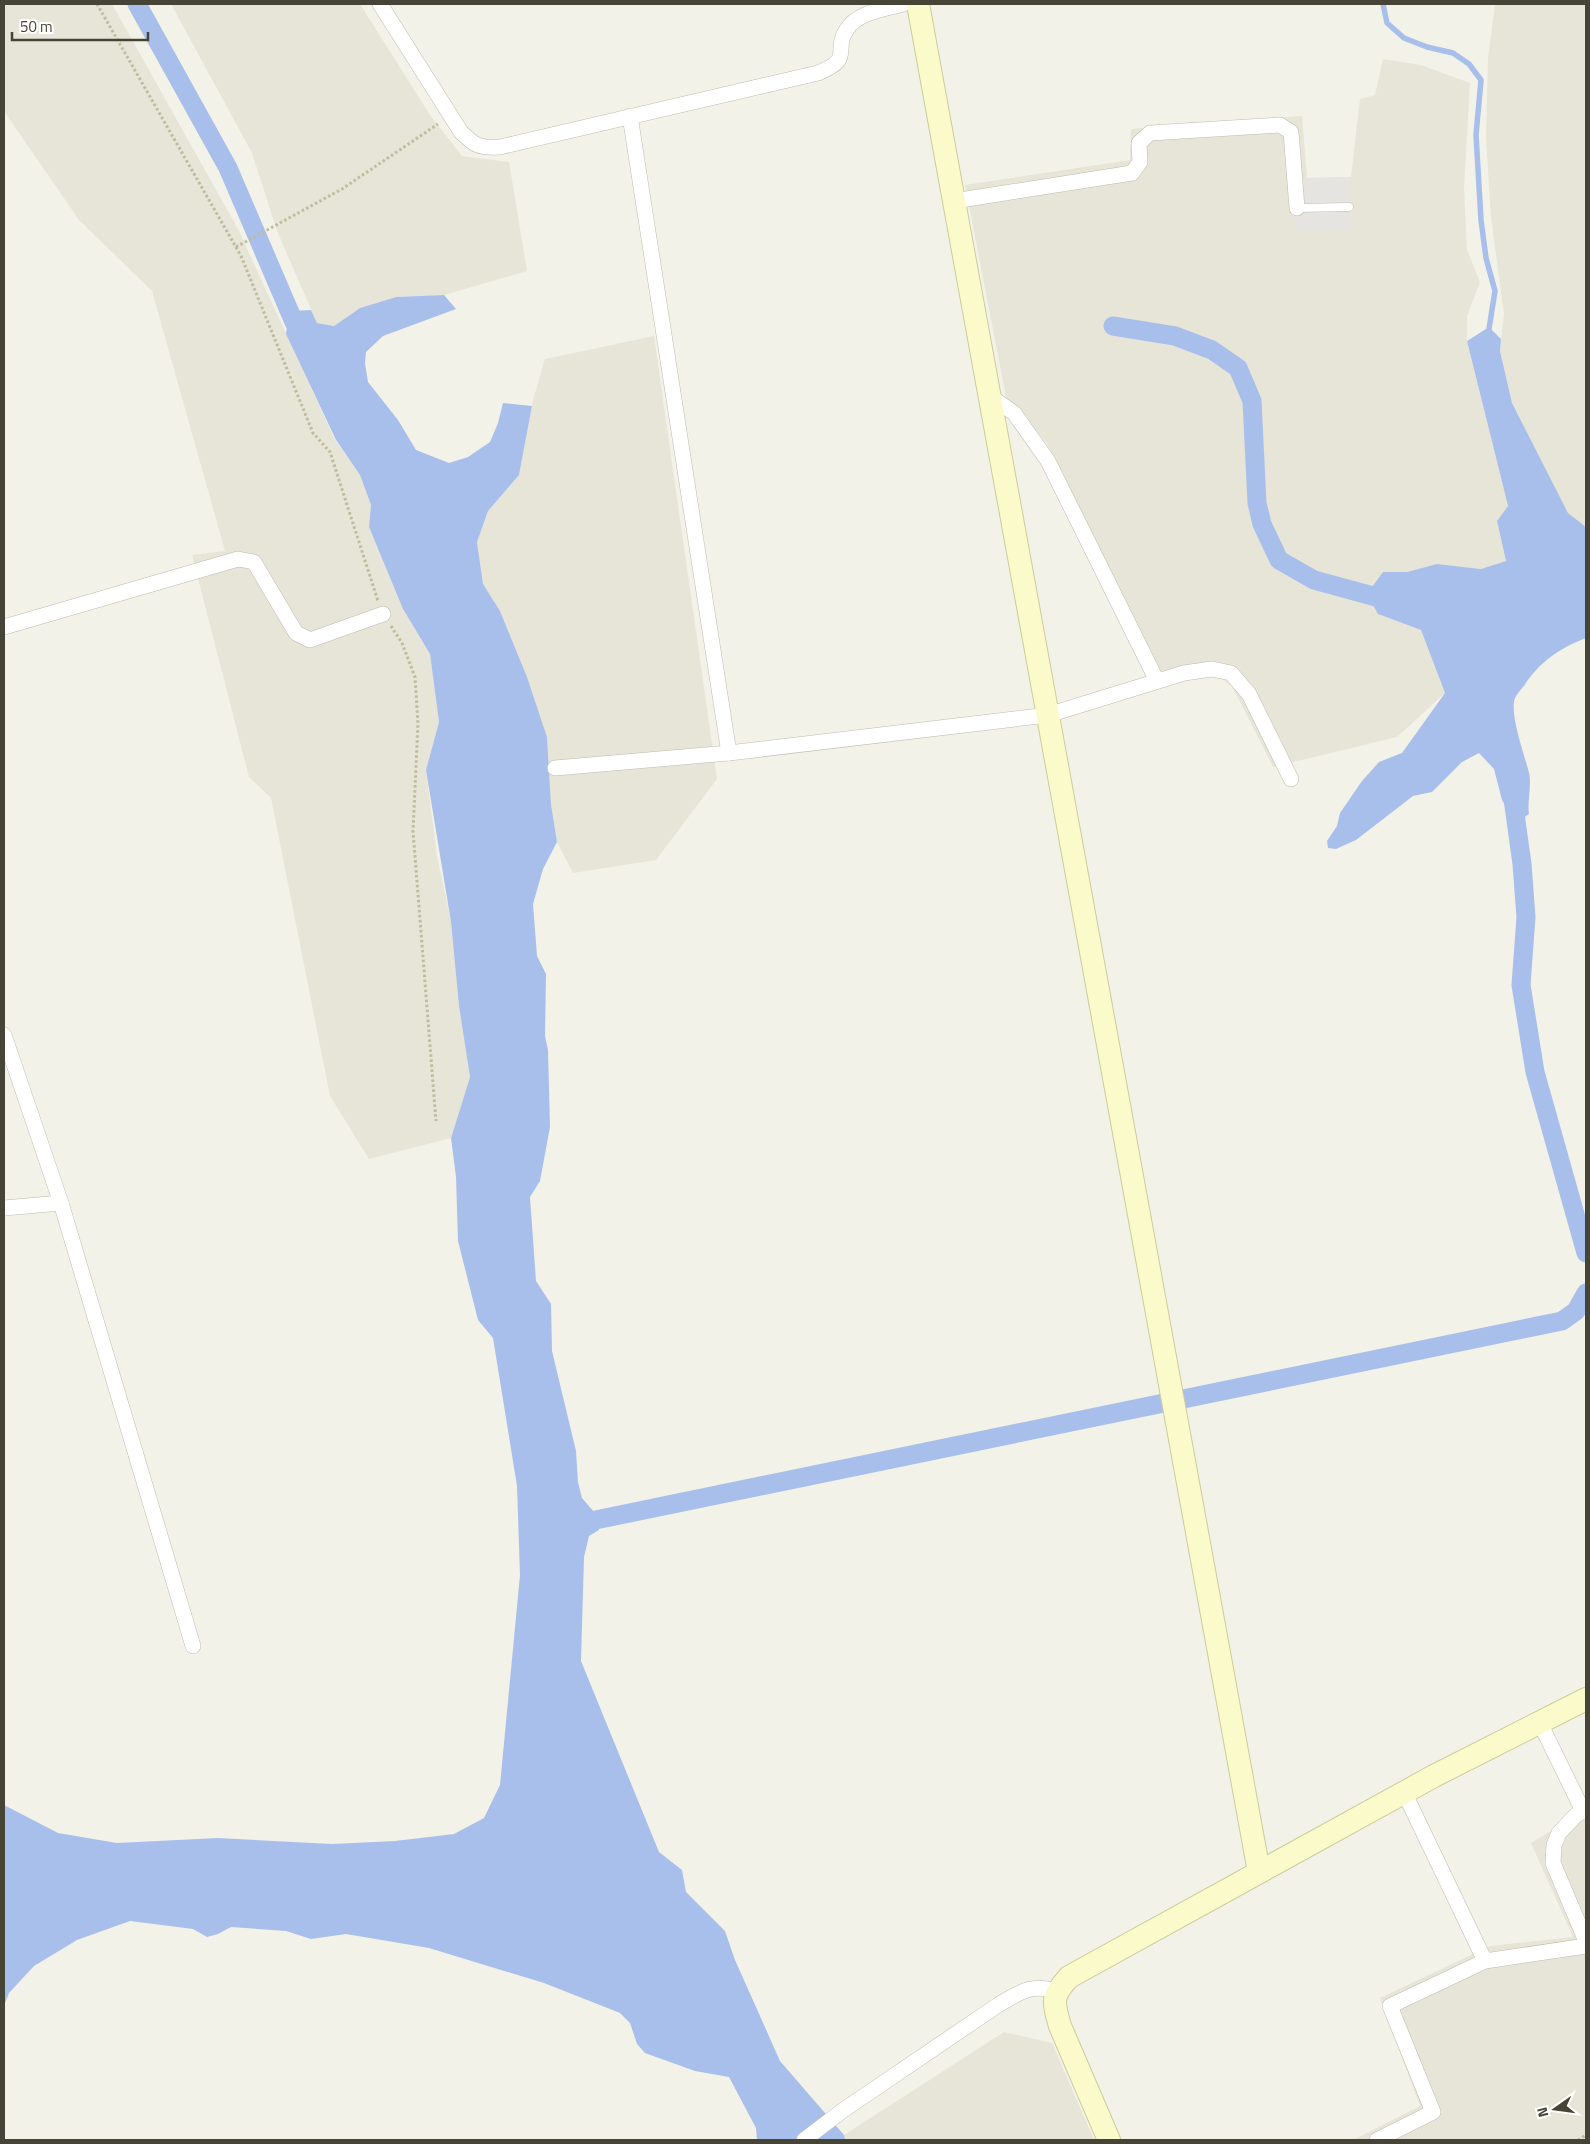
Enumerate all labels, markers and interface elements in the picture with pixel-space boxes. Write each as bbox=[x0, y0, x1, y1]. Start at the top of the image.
scale bar bbox=[12, 10, 149, 42]
text: 50 m bbox=[20, 15, 53, 38]
north arrow bbox=[1530, 2084, 1580, 2134]
text: N bbox=[1531, 2105, 1553, 2120]

